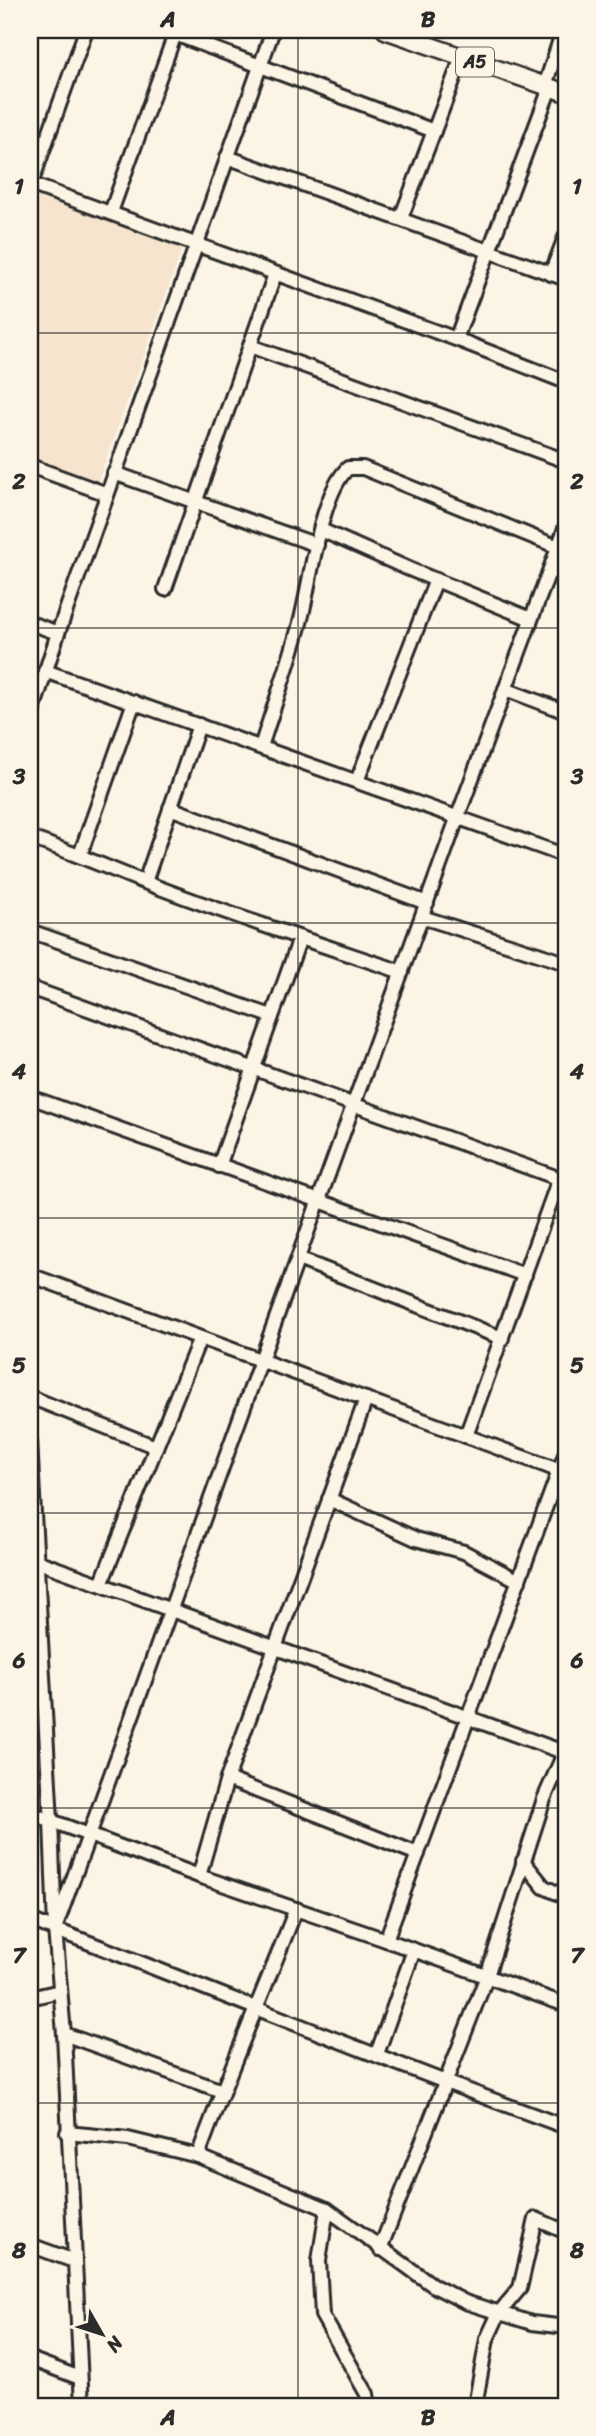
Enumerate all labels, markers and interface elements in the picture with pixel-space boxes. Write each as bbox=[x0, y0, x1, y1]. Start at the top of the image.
text: A bbox=[159, 0, 176, 40]
text: B bbox=[421, 0, 436, 40]
road number: A5 bbox=[456, 48, 494, 76]
text: 1 bbox=[14, 166, 24, 207]
text: 1 bbox=[572, 166, 582, 207]
text: 2 bbox=[11, 461, 26, 502]
text: 2 bbox=[569, 461, 584, 502]
text: 3 bbox=[12, 756, 26, 797]
text: 3 bbox=[570, 756, 584, 797]
text: 4 bbox=[11, 1051, 27, 1092]
text: 4 bbox=[569, 1051, 585, 1092]
text: 5 bbox=[12, 1345, 26, 1386]
text: 5 bbox=[570, 1345, 584, 1386]
text: 6 bbox=[11, 1640, 26, 1681]
text: 6 bbox=[569, 1640, 584, 1681]
text: 7 bbox=[12, 1935, 27, 1976]
text: 7 bbox=[570, 1935, 585, 1976]
text: 8 bbox=[11, 2230, 26, 2271]
text: 8 bbox=[569, 2230, 584, 2271]
north arrow bbox=[66, 2300, 136, 2370]
text: N bbox=[97, 2328, 132, 2361]
text: A bbox=[159, 2397, 176, 2436]
text: B bbox=[421, 2397, 436, 2436]

